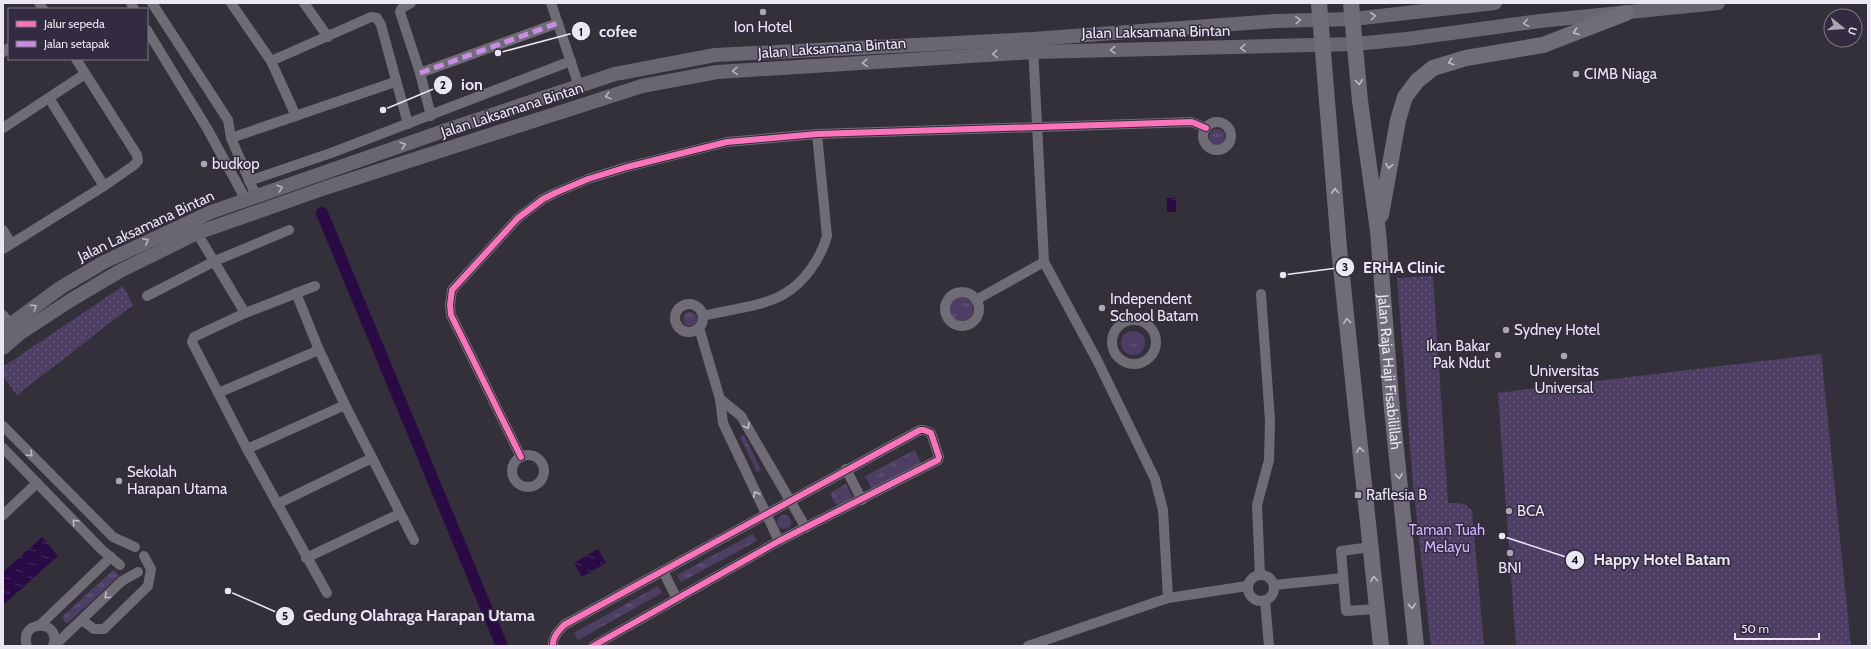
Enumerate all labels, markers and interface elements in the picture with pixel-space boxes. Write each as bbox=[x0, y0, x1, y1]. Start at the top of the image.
marker: Ion Hotel bbox=[758, 7, 768, 17]
legend bbox=[8, 8, 148, 60]
north arrow bbox=[1823, 8, 1863, 48]
one-way arrow bbox=[1370, 12, 1376, 21]
text: Jalur sepeda bbox=[43, 16, 105, 31]
one-way arrow bbox=[1295, 16, 1301, 24]
callout: cofee bbox=[571, 17, 645, 45]
place label: Ion Hotel bbox=[734, 18, 793, 36]
one-way arrow bbox=[1523, 18, 1529, 27]
text: cofee bbox=[599, 22, 637, 41]
street label: Jalan Laksamana Bintan bbox=[1081, 22, 1230, 42]
text: 1 bbox=[579, 24, 583, 39]
text: U bbox=[1845, 25, 1860, 37]
one-way arrow bbox=[1573, 28, 1580, 36]
street label: Jalan Laksamana Bintan bbox=[756, 34, 907, 62]
text: Jalan setapak bbox=[43, 36, 110, 51]
one-way arrow bbox=[1240, 43, 1246, 52]
one-way arrow bbox=[1110, 46, 1116, 54]
one-way arrow bbox=[992, 50, 998, 59]
one-way arrow bbox=[862, 58, 868, 67]
one-way arrow bbox=[1447, 58, 1454, 66]
place label: CIMB Niaga bbox=[1584, 65, 1658, 83]
one-way arrow bbox=[732, 67, 738, 76]
marker: CIMB Niaga bbox=[1571, 69, 1581, 79]
callout: ion bbox=[433, 71, 491, 99]
text: ion bbox=[461, 75, 483, 94]
text: 2 bbox=[440, 77, 446, 92]
street label: Jalan Laksamana Bintan bbox=[438, 78, 585, 142]
one-way arrow bbox=[1354, 79, 1363, 85]
one-way arrow bbox=[605, 91, 612, 100]
one-way arrow bbox=[399, 141, 406, 150]
place label: budkop bbox=[212, 155, 260, 173]
marker: budkop bbox=[199, 159, 209, 169]
one-way arrow bbox=[1386, 163, 1394, 169]
one-way arrow bbox=[276, 184, 283, 193]
street label: Jalan Laksamana Bintan bbox=[74, 186, 217, 266]
one-way arrow bbox=[1330, 188, 1339, 194]
one-way arrow bbox=[142, 239, 150, 246]
callout: ERHA Clinic bbox=[1335, 253, 1453, 281]
text: ERHA Clinic bbox=[1363, 258, 1445, 277]
text: 3 bbox=[1342, 259, 1348, 274]
place label: Independent School Batam bbox=[1110, 290, 1199, 325]
street label: Jalan Raja Haji Fisabilillah bbox=[1374, 293, 1405, 450]
marker: Independent School Batam bbox=[1097, 303, 1107, 313]
one-way arrow bbox=[30, 305, 37, 312]
one-way arrow bbox=[1342, 318, 1351, 324]
place label: Sydney Hotel bbox=[1514, 321, 1600, 339]
marker: Sydney Hotel bbox=[1501, 325, 1511, 335]
place label: Ikan Bakar Pak Ndut bbox=[1426, 337, 1490, 372]
marker: Ikan Bakar Pak Ndut bbox=[1493, 350, 1503, 360]
marker: Universitas Universal bbox=[1559, 351, 1569, 361]
place label: Universitas Universal bbox=[1529, 362, 1599, 397]
one-way arrow bbox=[742, 422, 749, 429]
one-way arrow bbox=[1356, 447, 1365, 453]
one-way arrow bbox=[25, 449, 33, 457]
place label: Sekolah Harapan Utama bbox=[127, 463, 228, 498]
one-way arrow bbox=[1394, 473, 1403, 479]
marker: Sekolah Harapan Utama bbox=[114, 476, 124, 486]
place label: Raflesia B bbox=[1366, 486, 1427, 504]
one-way arrow bbox=[752, 490, 760, 497]
marker: Raflesia B bbox=[1353, 490, 1363, 500]
place label: BCA bbox=[1517, 502, 1545, 520]
marker: BCA bbox=[1504, 506, 1514, 516]
one-way arrow bbox=[72, 519, 79, 527]
park label: Taman Tuah Melayu bbox=[1409, 521, 1485, 556]
callout: Happy Hotel Batam bbox=[1565, 546, 1738, 574]
marker: BNI bbox=[1505, 548, 1515, 558]
text: Happy Hotel Batam bbox=[1593, 550, 1731, 569]
text: 4 bbox=[1571, 552, 1579, 567]
place label: BNI bbox=[1498, 559, 1522, 577]
one-way arrow bbox=[1370, 576, 1379, 582]
one-way arrow bbox=[104, 591, 112, 599]
callout: Gedung Olahraga Harapan Utama bbox=[275, 602, 542, 630]
one-way arrow bbox=[1407, 603, 1416, 609]
text: Gedung Olahraga Harapan Utama bbox=[303, 606, 535, 625]
text: 5 bbox=[282, 608, 288, 623]
scale bar bbox=[1735, 615, 1819, 641]
text: 50 m bbox=[1741, 621, 1769, 636]

